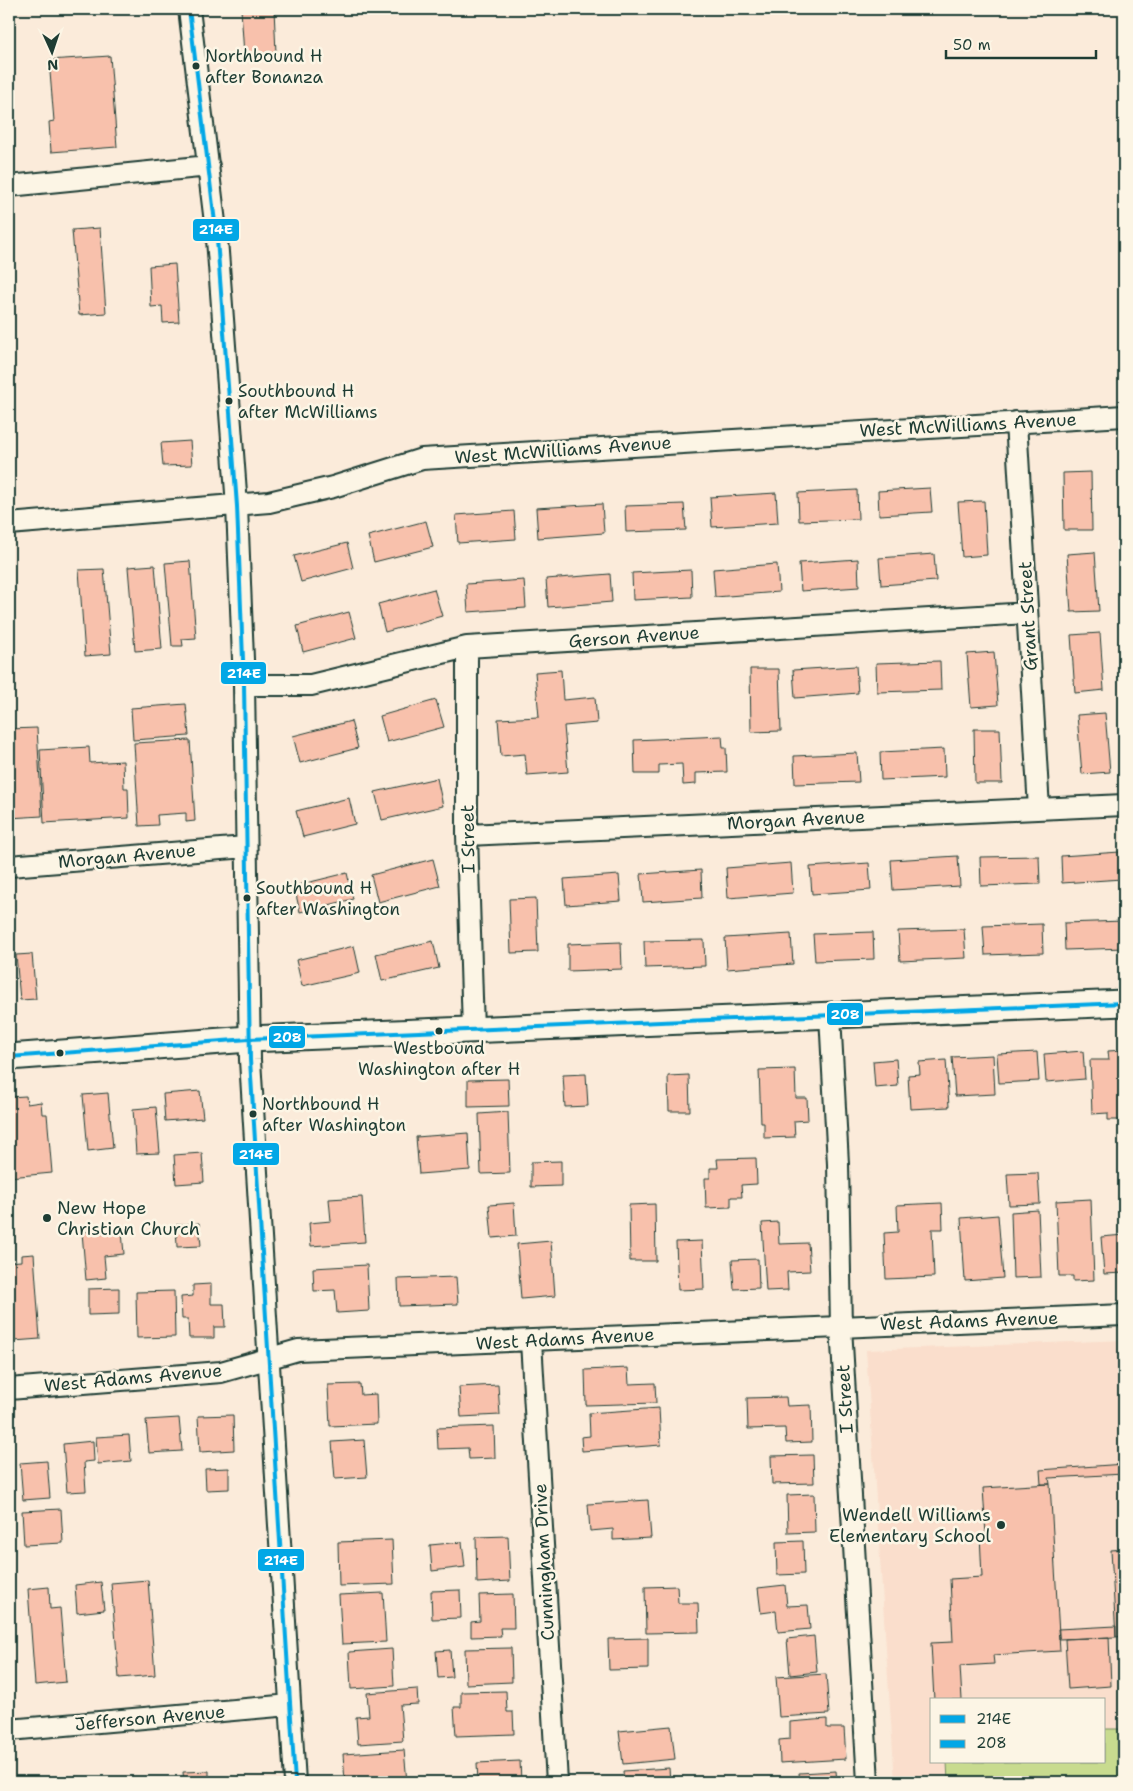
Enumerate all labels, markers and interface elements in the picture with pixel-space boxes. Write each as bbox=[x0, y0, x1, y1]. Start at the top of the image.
north arrow bbox=[28, 28, 78, 78]
scale bar bbox=[946, 28, 1096, 60]
text: 50 m bbox=[953, 35, 991, 55]
place label: Northbound H after Bonanza bbox=[205, 45, 324, 88]
text: N bbox=[47, 56, 59, 74]
marker: Northbound H after Bonanza bbox=[191, 61, 201, 71]
line badge: 214E bbox=[192, 218, 240, 242]
text: 214E bbox=[199, 220, 233, 238]
place label: Southbound H after McWilliams bbox=[238, 380, 378, 423]
marker: Southbound H after McWilliams bbox=[224, 396, 234, 406]
street label: West McWilliams Avenue bbox=[859, 407, 1077, 443]
street label: West McWilliams Avenue bbox=[454, 430, 672, 470]
street label: Grant Street bbox=[1013, 560, 1043, 672]
street label: Gerson Avenue bbox=[568, 620, 700, 654]
line badge: 214E bbox=[220, 661, 267, 685]
text: 214E bbox=[227, 664, 261, 682]
street label: I Street bbox=[455, 804, 481, 874]
street label: Morgan Avenue bbox=[726, 804, 866, 836]
street label: Morgan Avenue bbox=[57, 838, 197, 874]
place label: Southbound H after Washington bbox=[256, 877, 400, 920]
marker: Southbound H after Washington bbox=[242, 893, 252, 903]
line badge: 208 bbox=[826, 1002, 864, 1026]
text: 208 bbox=[830, 1005, 860, 1023]
line badge: 208 bbox=[268, 1025, 306, 1049]
marker: Westbound Washington after H bbox=[434, 1026, 444, 1036]
text: 208 bbox=[272, 1028, 302, 1046]
place label: Westbound Washington after H bbox=[358, 1037, 520, 1080]
unlabelled marker bbox=[55, 1048, 65, 1058]
place label: Northbound H after Washington bbox=[262, 1093, 406, 1136]
marker: Northbound H after Washington bbox=[248, 1109, 258, 1119]
line badge: 214E bbox=[232, 1142, 280, 1166]
text: 214E bbox=[239, 1145, 273, 1163]
place label: New Hope Christian Church bbox=[57, 1196, 200, 1241]
marker: New Hope Christian Church bbox=[41, 1212, 53, 1224]
street label: West Adams Avenue bbox=[879, 1306, 1059, 1336]
street label: West Adams Avenue bbox=[475, 1322, 655, 1356]
street label: West Adams Avenue bbox=[43, 1358, 223, 1398]
street label: I Street bbox=[831, 1364, 859, 1434]
street label: Cunningham Drive bbox=[528, 1483, 560, 1641]
place label: Wendell Williams Elementary School bbox=[829, 1503, 992, 1548]
marker: Wendell Williams Elementary School bbox=[995, 1519, 1007, 1531]
line badge: 214E bbox=[257, 1548, 305, 1572]
text: 214E bbox=[264, 1551, 298, 1569]
legend bbox=[930, 1698, 1106, 1764]
street label: Jefferson Avenue bbox=[74, 1699, 226, 1737]
text: 214E bbox=[976, 1709, 1011, 1729]
text: 208 bbox=[976, 1733, 1007, 1753]

